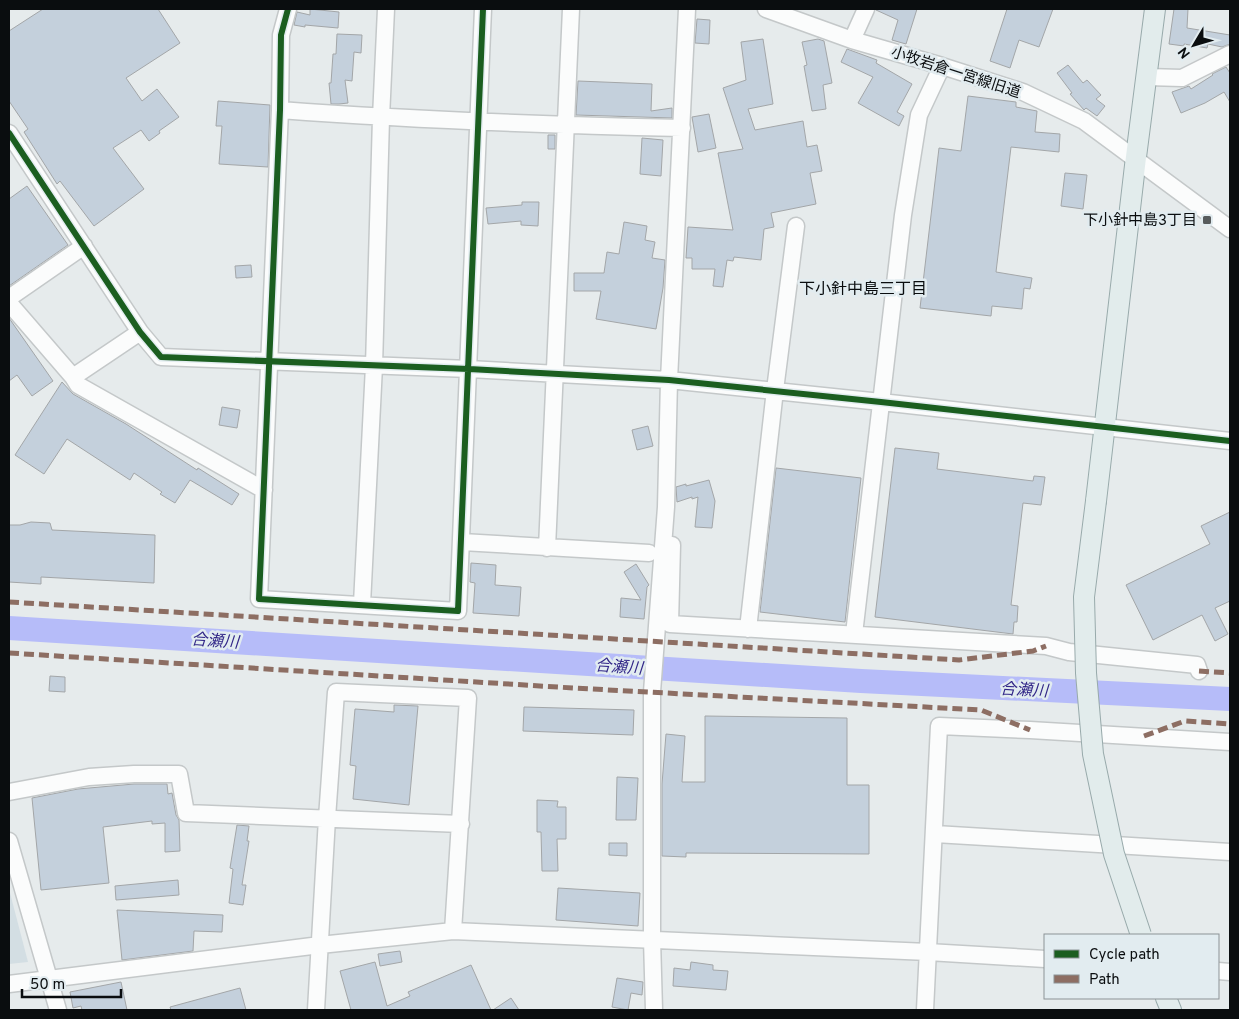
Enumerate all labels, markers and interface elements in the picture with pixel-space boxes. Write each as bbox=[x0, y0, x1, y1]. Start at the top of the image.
north arrow bbox=[1169, 20, 1219, 70]
street label: 小牧岩倉一宮線旧道 bbox=[888, 43, 1023, 103]
text: N bbox=[1175, 43, 1195, 61]
place label: 下小針中島3丁目 bbox=[1083, 212, 1197, 231]
marker: 下小針中島3丁目 bbox=[1201, 214, 1213, 226]
district label: 下小針中島三丁目 bbox=[799, 280, 927, 300]
water label: 合瀬川 bbox=[190, 630, 241, 654]
water label: 合瀬川 bbox=[594, 656, 645, 680]
water label: 合瀬川 bbox=[999, 680, 1050, 702]
legend bbox=[1044, 934, 1219, 999]
text: Cycle path bbox=[1089, 946, 1160, 965]
scale bar bbox=[22, 966, 121, 998]
text: Path bbox=[1089, 971, 1120, 990]
text: 50 m bbox=[30, 976, 65, 995]

